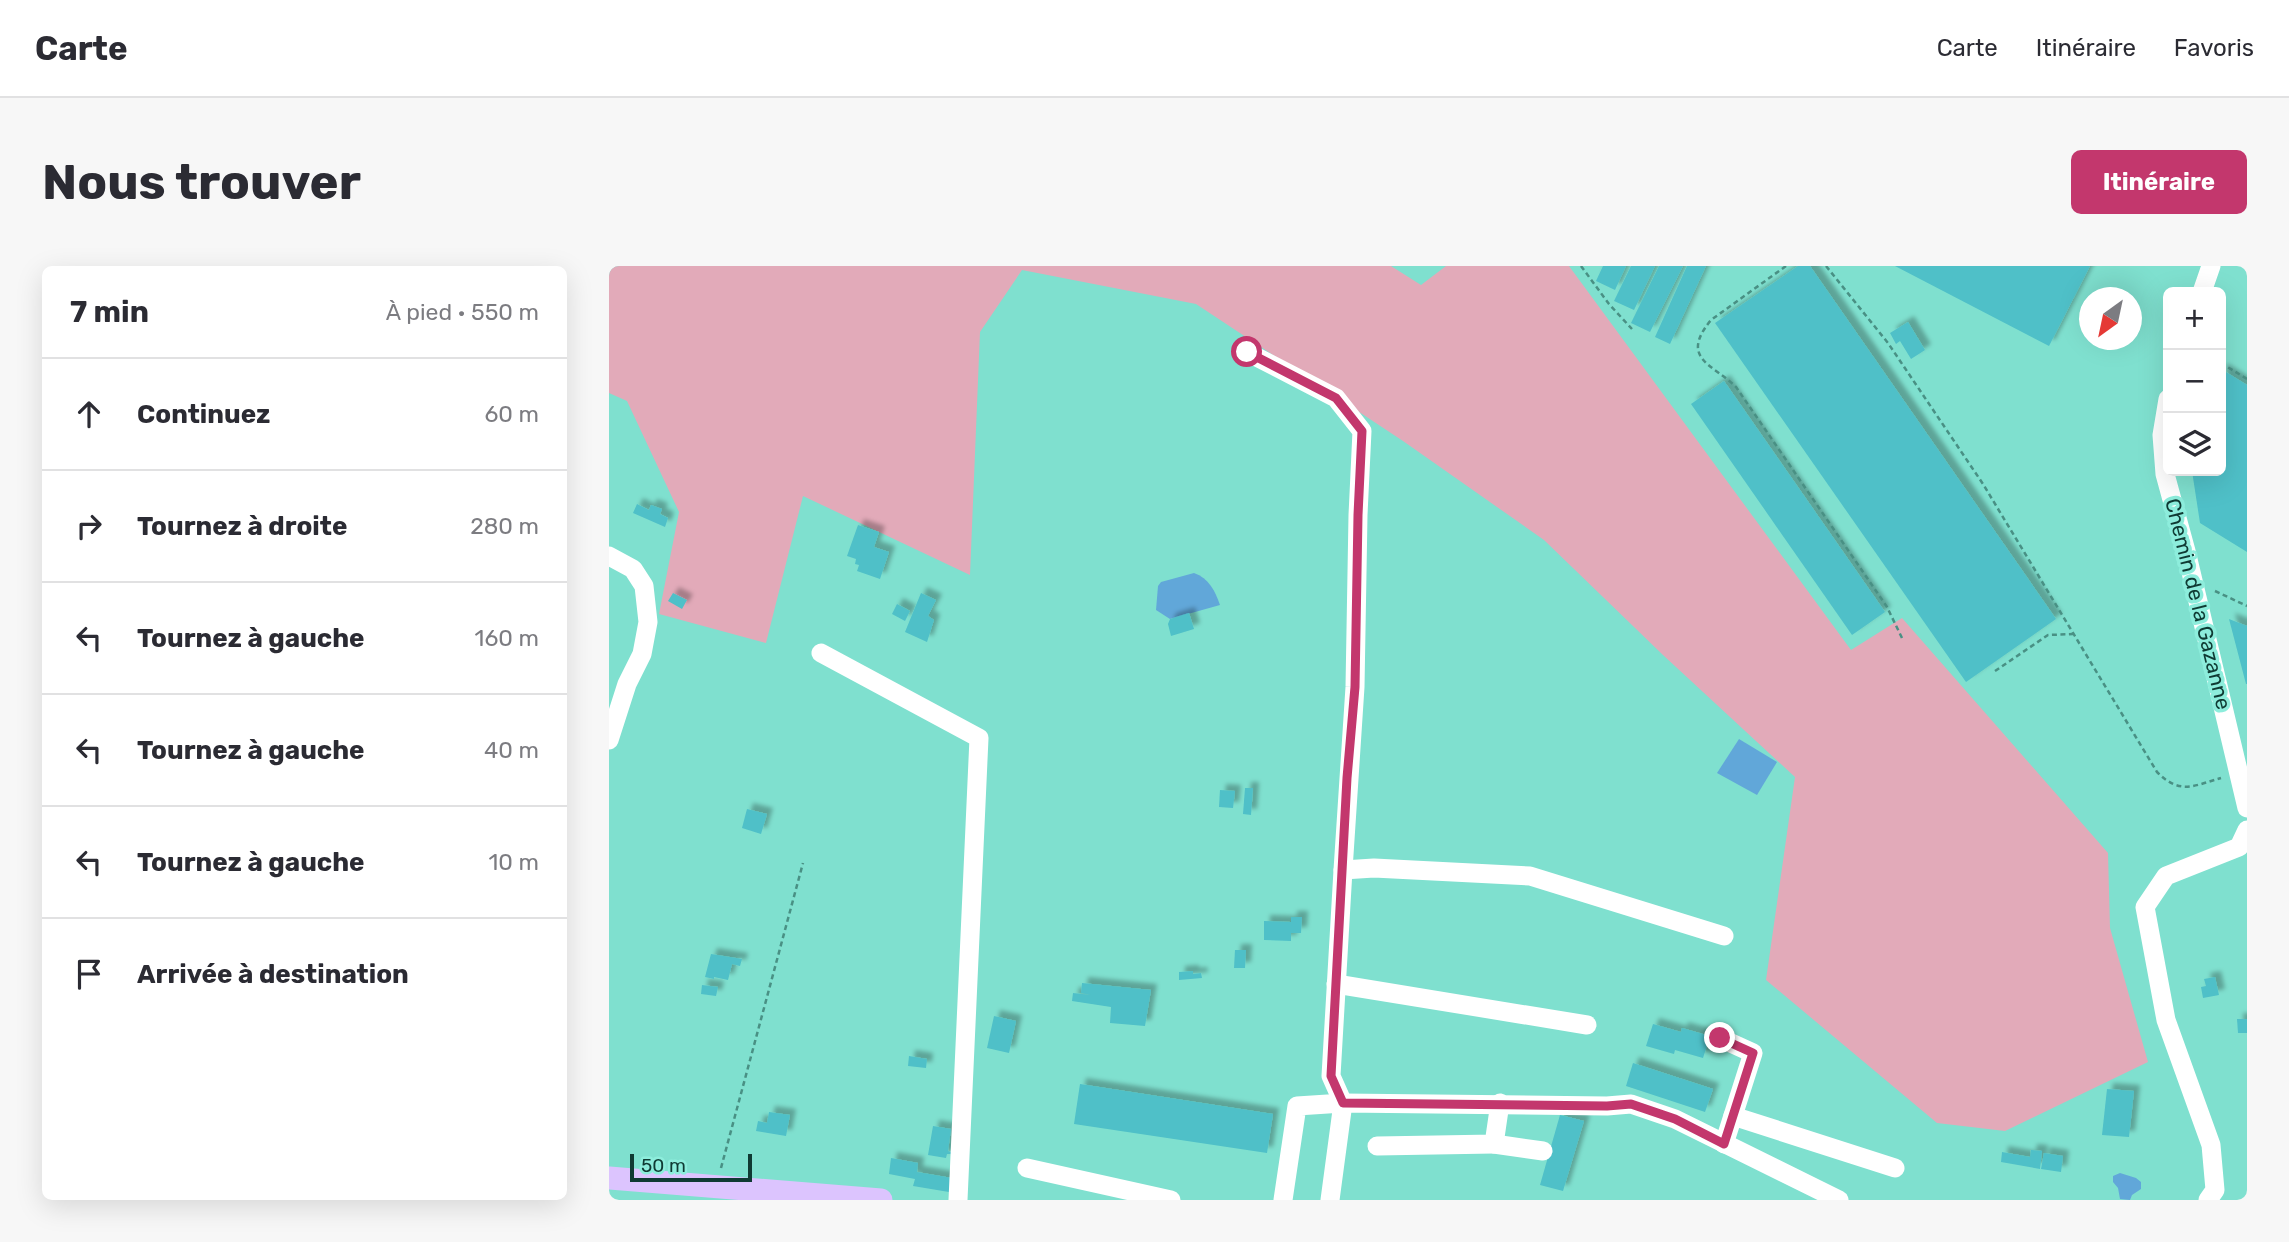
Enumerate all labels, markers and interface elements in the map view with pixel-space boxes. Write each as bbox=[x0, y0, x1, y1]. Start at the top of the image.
text: Carte bbox=[35, 29, 128, 68]
text: Carte bbox=[1937, 34, 1998, 62]
text: Itinéraire bbox=[2036, 34, 2136, 62]
text: Favoris bbox=[2174, 34, 2254, 62]
button: Itinéraire bbox=[2071, 150, 2247, 214]
text: Nous trouver bbox=[42, 153, 361, 211]
north arrow bbox=[2079, 287, 2142, 350]
map controls bbox=[2163, 287, 2226, 476]
button: + bbox=[2163, 287, 2226, 350]
text: 7 min bbox=[70, 294, 149, 330]
text: À pied · 550 m bbox=[386, 298, 539, 326]
route start bbox=[1231, 336, 1262, 367]
button: − bbox=[2163, 350, 2226, 413]
icon: ahead bbox=[70, 395, 108, 433]
text: Continuez bbox=[137, 399, 270, 430]
text: 60 m bbox=[484, 400, 539, 428]
button: layers bbox=[2163, 413, 2226, 476]
street label: Chemin de la Gazanne bbox=[2160, 496, 2237, 712]
icon: right bbox=[70, 507, 108, 545]
text: Tournez à droite bbox=[137, 511, 347, 542]
text: 280 m bbox=[470, 512, 539, 540]
icon: left bbox=[70, 619, 108, 657]
text: Tournez à gauche bbox=[137, 623, 365, 654]
text: 160 m bbox=[475, 624, 539, 652]
icon: left bbox=[70, 731, 108, 769]
text: Tournez à gauche bbox=[137, 735, 365, 766]
text: 40 m bbox=[484, 736, 539, 764]
icon: left bbox=[70, 843, 108, 881]
text: Tournez à gauche bbox=[137, 847, 365, 878]
text: 10 m bbox=[488, 848, 539, 876]
icon: arrive bbox=[70, 955, 108, 993]
text: Arrivée à destination bbox=[137, 959, 409, 990]
route end bbox=[1704, 1022, 1735, 1053]
scale bar bbox=[630, 1151, 753, 1183]
text: 50 m bbox=[641, 1154, 686, 1177]

